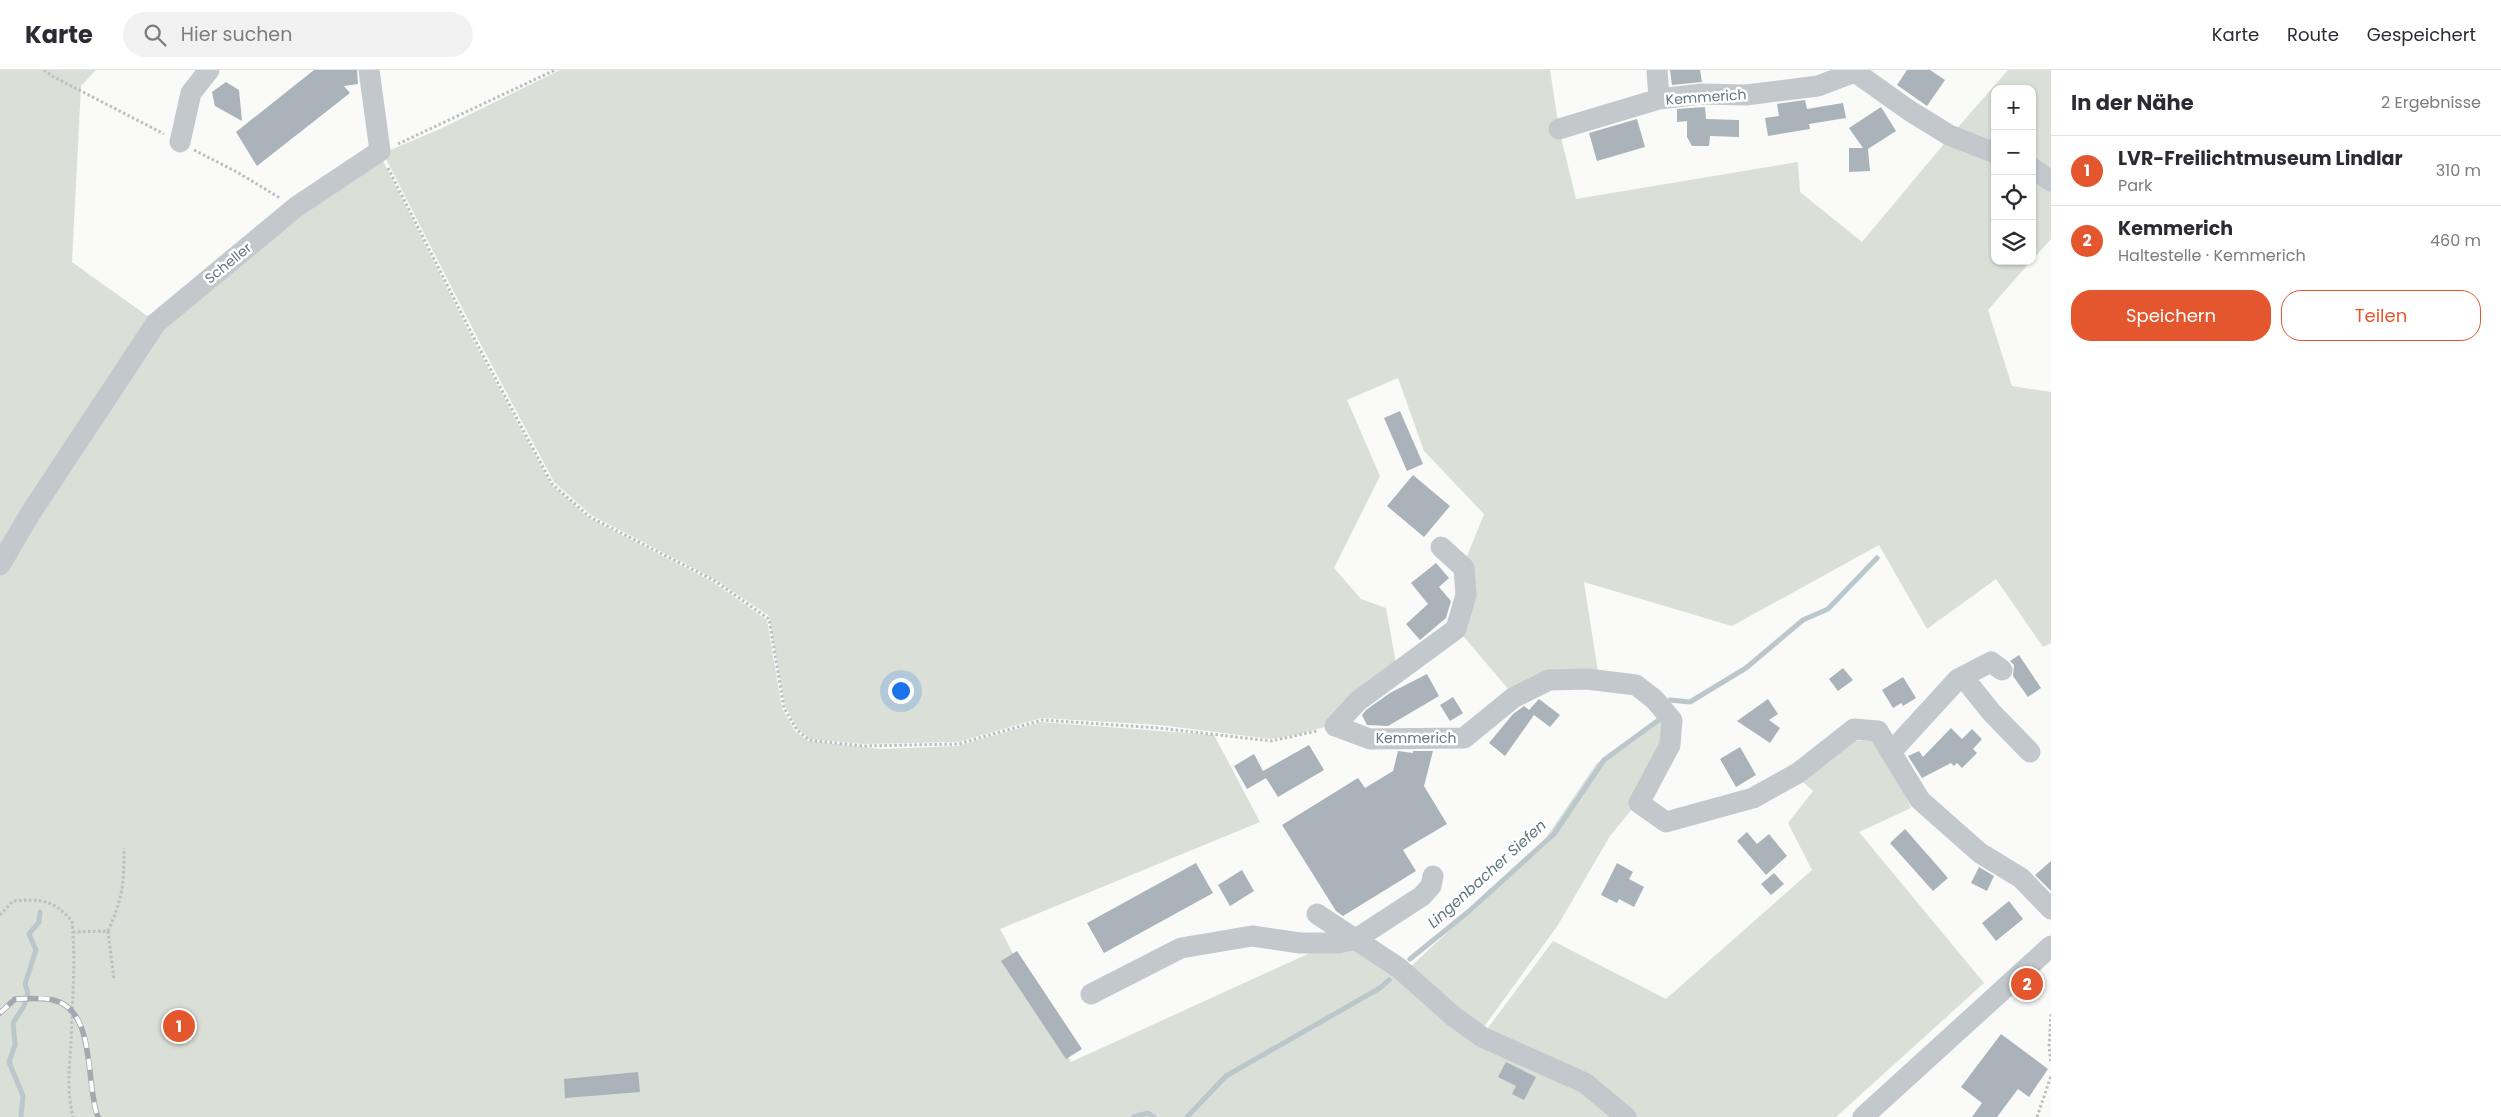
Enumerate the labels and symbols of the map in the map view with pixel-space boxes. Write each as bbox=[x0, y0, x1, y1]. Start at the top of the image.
street label: Kemmerich bbox=[1665, 84, 1747, 110]
street label: Scheller bbox=[200, 238, 256, 288]
your location bbox=[888, 678, 914, 704]
street label: Kemmerich bbox=[1376, 728, 1456, 748]
water label: Lingenbacher Siefen bbox=[1423, 815, 1550, 933]
pin: 2 bbox=[2011, 965, 2043, 1003]
pin: 1 bbox=[163, 1007, 195, 1045]

